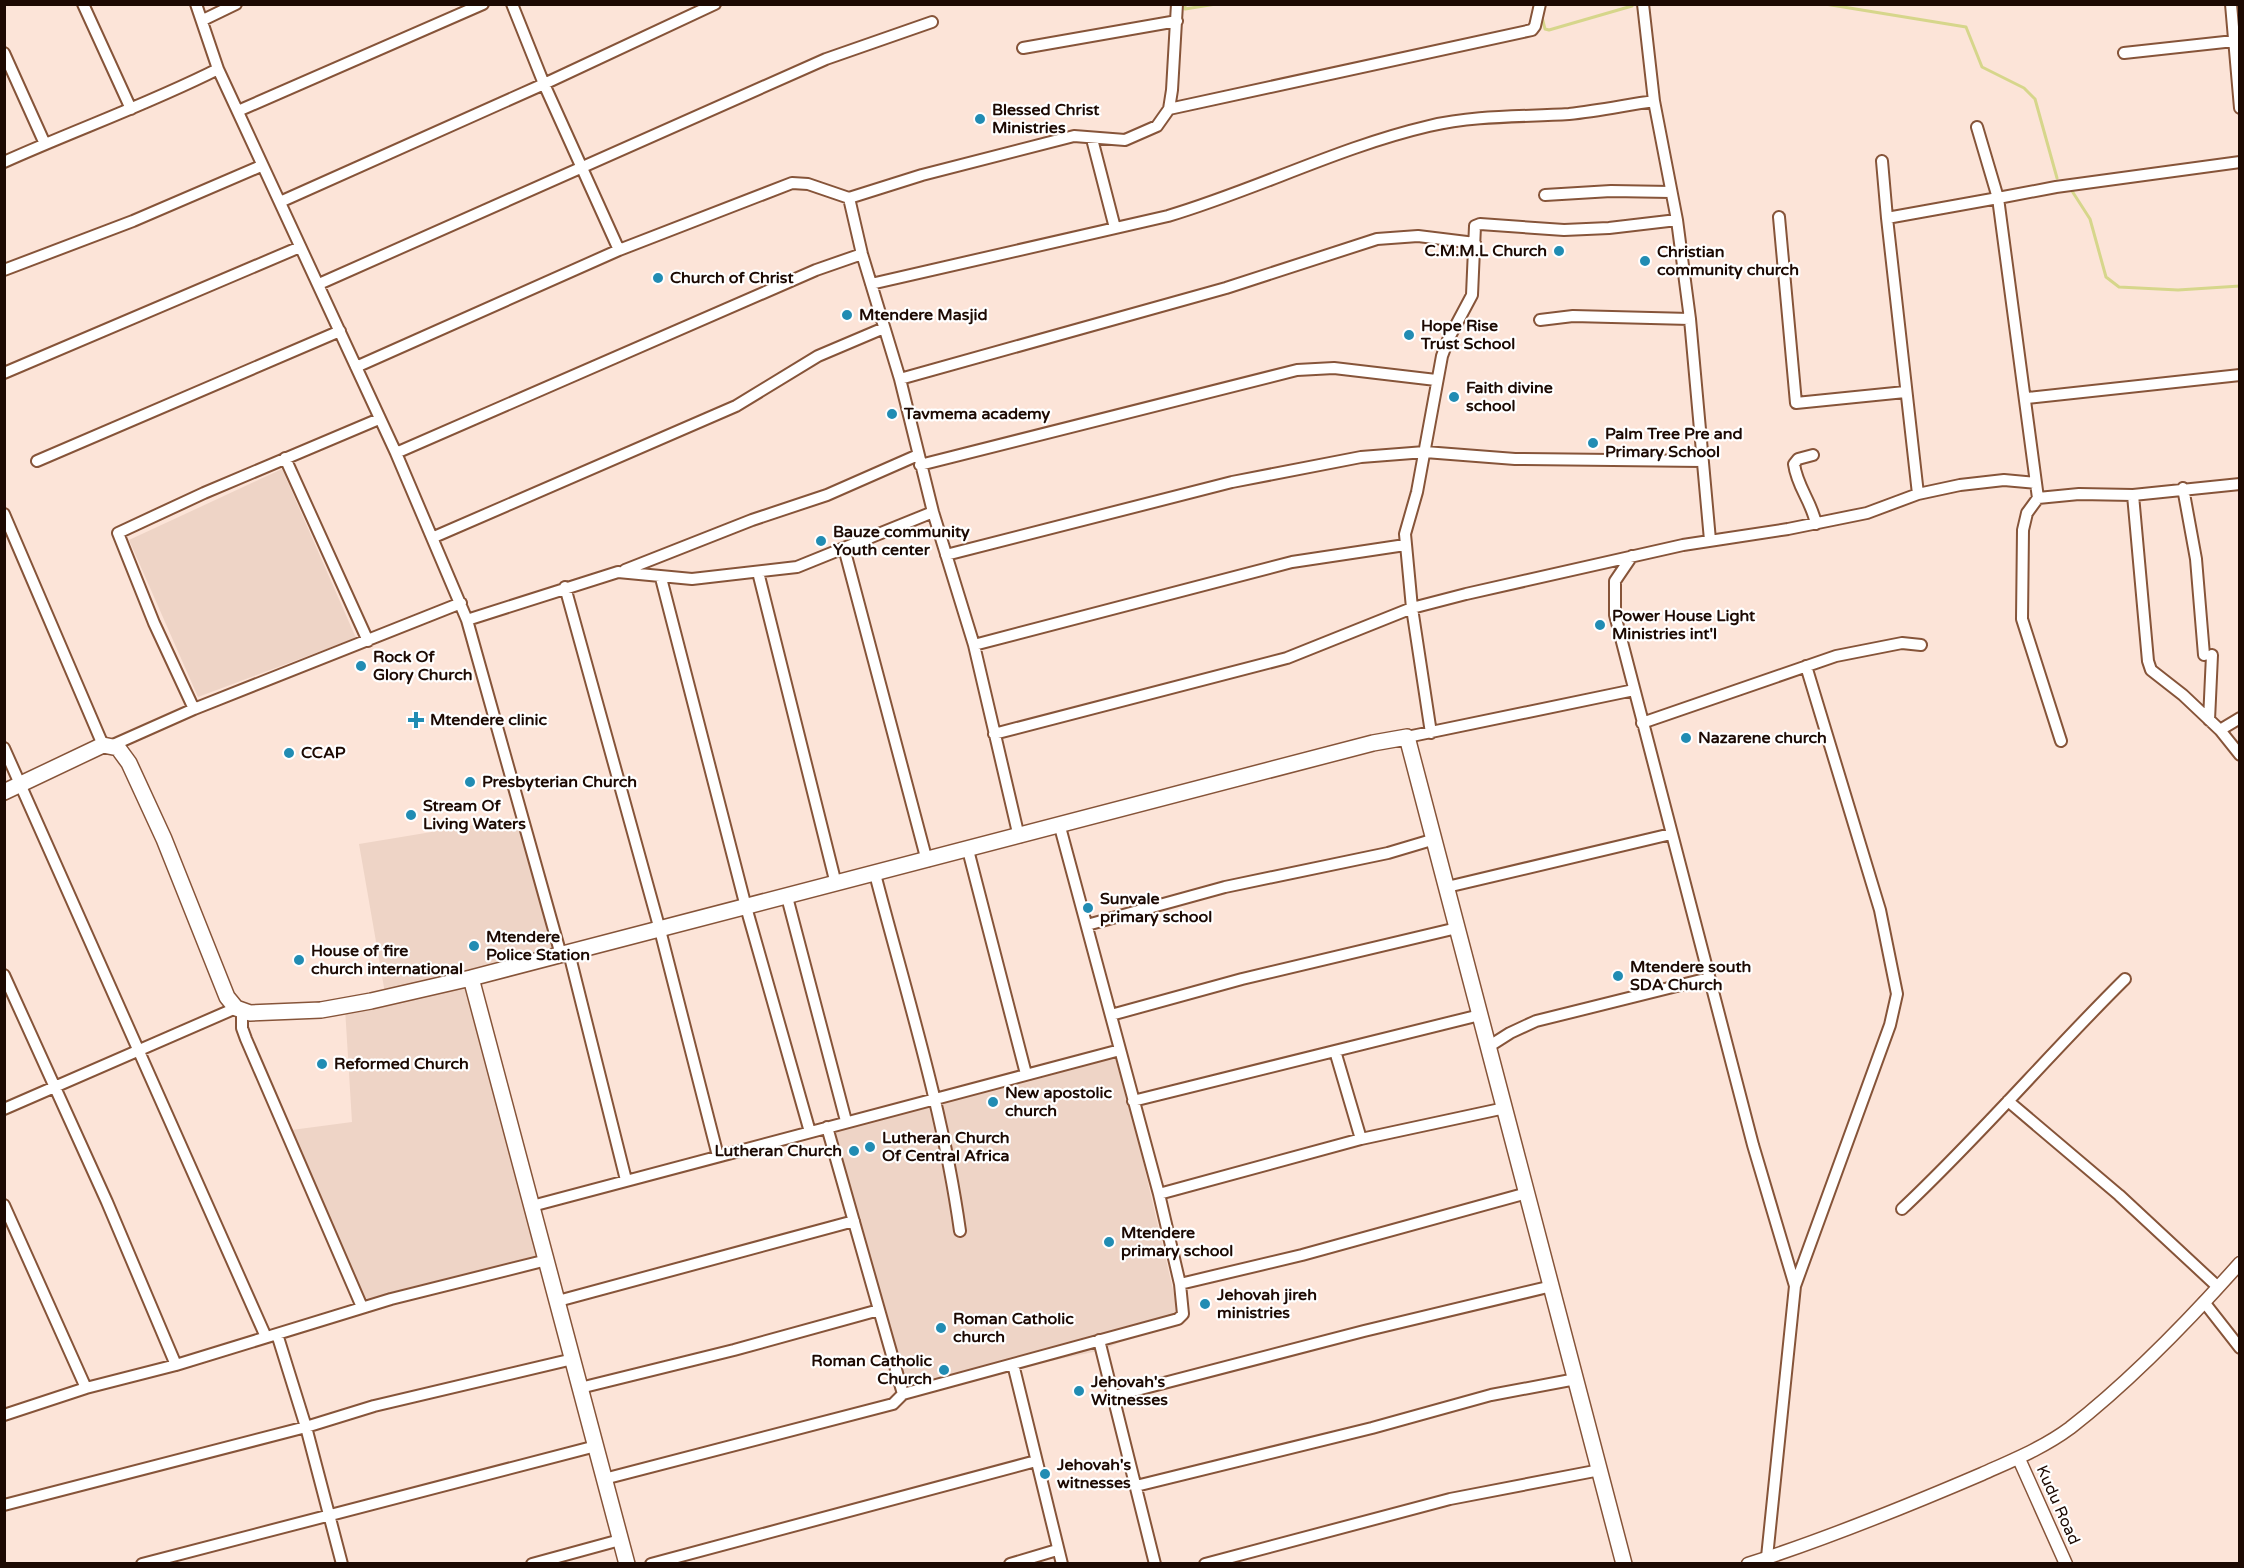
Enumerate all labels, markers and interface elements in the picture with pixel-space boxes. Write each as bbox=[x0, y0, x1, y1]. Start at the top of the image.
place label: Blessed Christ Ministries bbox=[992, 100, 1100, 138]
marker: Blessed Christ Ministries bbox=[973, 112, 987, 126]
place label: C.M.M.L Church bbox=[1424, 241, 1547, 261]
place label: Christian community church bbox=[1657, 242, 1799, 280]
marker: C.M.M.L Church bbox=[1552, 244, 1566, 258]
marker: Christian community church bbox=[1638, 254, 1652, 268]
place label: Church of Christ bbox=[670, 268, 794, 288]
marker: Church of Christ bbox=[651, 271, 665, 285]
place label: Mtendere Masjid bbox=[859, 305, 988, 325]
marker: Mtendere Masjid bbox=[840, 308, 854, 322]
place label: Hope Rise Trust School bbox=[1420, 316, 1515, 354]
marker: Hope Rise Trust School bbox=[1402, 328, 1416, 342]
place label: Faith divine school bbox=[1466, 378, 1553, 416]
marker: Faith divine school bbox=[1447, 390, 1461, 404]
place label: Tavmema academy bbox=[903, 404, 1051, 424]
marker: Tavmema academy bbox=[885, 407, 899, 421]
place label: Palm Tree Pre and Primary School bbox=[1605, 424, 1743, 462]
marker: Palm Tree Pre and Primary School bbox=[1586, 436, 1600, 450]
place label: Bauze community Youth center bbox=[833, 522, 970, 560]
marker: Bauze community Youth center bbox=[814, 534, 828, 548]
place label: Power House Light Ministries int'l bbox=[1612, 606, 1756, 644]
marker: Power House Light Ministries int'l bbox=[1593, 618, 1607, 632]
place label: Rock Of Glory Church bbox=[373, 647, 472, 685]
marker: Rock Of Glory Church bbox=[354, 659, 368, 673]
place label: Mtendere clinic bbox=[430, 710, 548, 730]
marker: Mtendere clinic bbox=[407, 711, 425, 729]
place label: Nazarene church bbox=[1698, 728, 1827, 748]
marker: Nazarene church bbox=[1679, 731, 1693, 745]
place label: CCAP bbox=[301, 743, 346, 763]
marker: CCAP bbox=[282, 746, 296, 760]
place label: Presbyterian Church bbox=[482, 772, 637, 792]
marker: Presbyterian Church bbox=[463, 775, 477, 789]
place label: Stream Of Living Waters bbox=[423, 796, 526, 834]
marker: Stream Of Living Waters bbox=[404, 808, 418, 822]
place label: Sunvale primary school bbox=[1100, 889, 1212, 927]
marker: Sunvale primary school bbox=[1081, 901, 1095, 915]
place label: Mtendere Police Station bbox=[486, 927, 590, 965]
marker: Mtendere Police Station bbox=[467, 939, 481, 953]
place label: House of fire church international bbox=[311, 941, 463, 979]
marker: House of fire church international bbox=[292, 953, 306, 967]
place label: Mtendere south SDA Church bbox=[1630, 957, 1751, 995]
marker: Mtendere south SDA Church bbox=[1611, 969, 1625, 983]
place label: Reformed Church bbox=[334, 1054, 469, 1074]
marker: Reformed Church bbox=[315, 1057, 329, 1071]
place label: New apostolic church bbox=[1005, 1083, 1113, 1121]
marker: New apostolic church bbox=[986, 1095, 1000, 1109]
place label: Lutheran Church Of Central Africa bbox=[882, 1128, 1010, 1166]
marker: Lutheran Church Of Central Africa bbox=[863, 1140, 877, 1154]
place label: Lutheran Church bbox=[714, 1141, 842, 1161]
marker: Lutheran Church bbox=[847, 1144, 861, 1158]
place label: Mtendere primary school bbox=[1121, 1223, 1233, 1261]
marker: Mtendere primary school bbox=[1102, 1235, 1116, 1249]
place label: Jehovah jireh ministries bbox=[1216, 1285, 1317, 1323]
marker: Jehovah jireh ministries bbox=[1198, 1297, 1212, 1311]
place label: Roman Catholic church bbox=[953, 1309, 1074, 1347]
marker: Roman Catholic church bbox=[934, 1321, 948, 1335]
place label: Roman Catholic Church bbox=[811, 1351, 932, 1389]
marker: Roman Catholic Church bbox=[937, 1363, 951, 1377]
place label: Jehovah's Witnesses bbox=[1090, 1372, 1168, 1410]
marker: Jehovah's Witnesses bbox=[1072, 1384, 1086, 1398]
place label: Jehovah's witnesses bbox=[1056, 1455, 1132, 1493]
street label: Kudu Road bbox=[2032, 1462, 2084, 1548]
marker: Jehovah's witnesses bbox=[1038, 1467, 1052, 1481]

